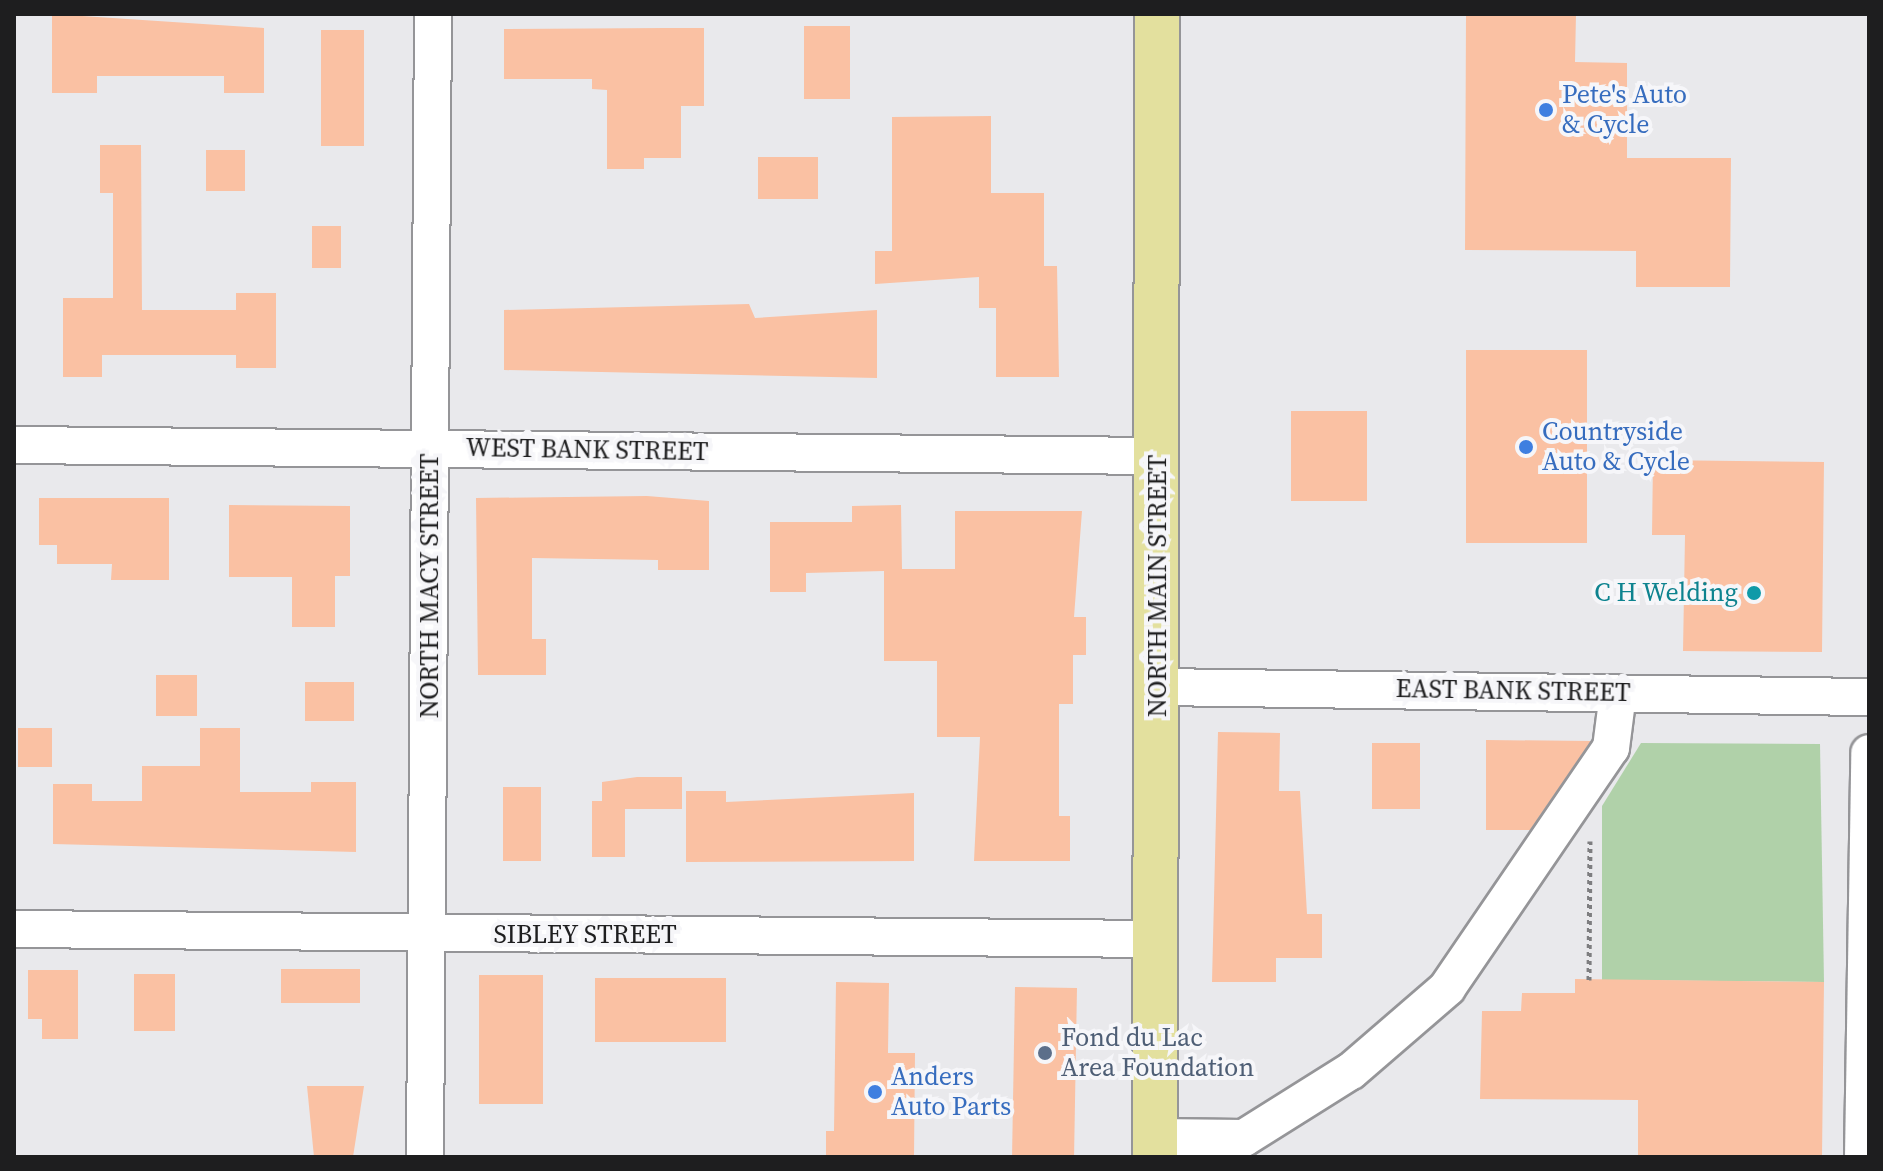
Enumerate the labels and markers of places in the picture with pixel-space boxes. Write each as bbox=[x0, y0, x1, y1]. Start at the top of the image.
place label: Pete's Auto & Cycle bbox=[1562, 79, 1687, 140]
marker: Pete's Auto & Cycle bbox=[1537, 101, 1555, 119]
place label: Countryside Auto & Cycle bbox=[1542, 416, 1690, 478]
marker: Countryside Auto & Cycle bbox=[1517, 438, 1535, 456]
place label: C H Welding bbox=[1593, 577, 1738, 609]
marker: C H Welding bbox=[1745, 584, 1763, 602]
place label: Fond du Lac Area Foundation bbox=[1061, 1022, 1254, 1084]
marker: Fond du Lac Area Foundation bbox=[1036, 1044, 1054, 1062]
place label: Anders Auto Parts bbox=[891, 1061, 1011, 1122]
marker: Anders Auto Parts bbox=[866, 1083, 884, 1101]

